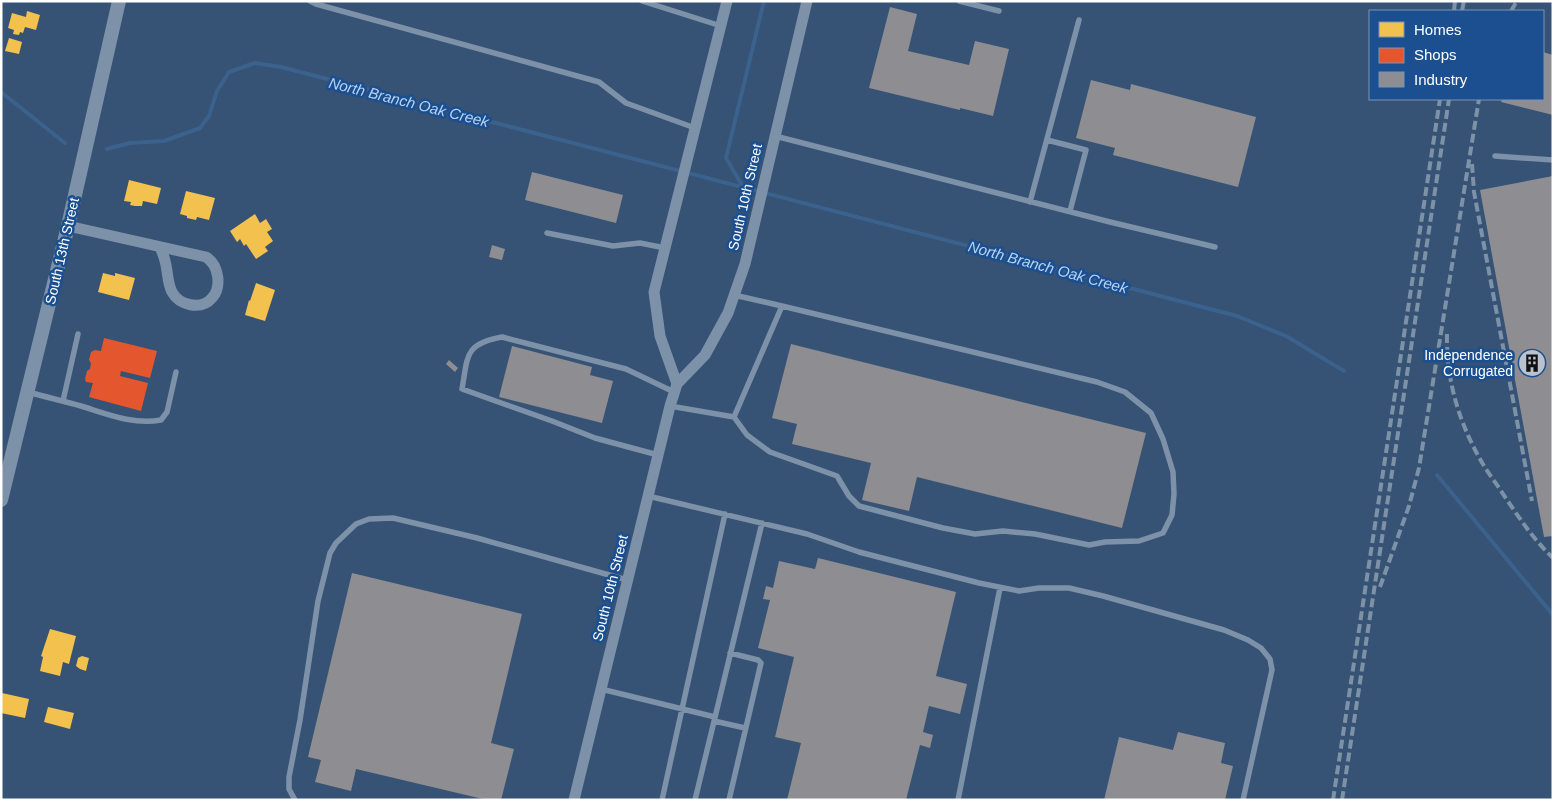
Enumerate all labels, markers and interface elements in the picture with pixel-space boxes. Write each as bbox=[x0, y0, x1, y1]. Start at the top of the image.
legend bbox=[1369, 10, 1544, 100]
text: Homes bbox=[1414, 21, 1462, 38]
text: Shops bbox=[1414, 46, 1457, 63]
text: Industry bbox=[1414, 71, 1468, 88]
water label: North Branch Oak Creek bbox=[327, 74, 492, 130]
street label: South 10th Street bbox=[725, 142, 765, 252]
street label: South 13th Street bbox=[42, 196, 82, 306]
water label: North Branch Oak Creek bbox=[966, 238, 1131, 297]
place label: Independence Corrugated bbox=[1424, 347, 1513, 379]
building icon: Independence Corrugated bbox=[1517, 348, 1547, 378]
street label: South 10th Street bbox=[589, 533, 631, 643]

